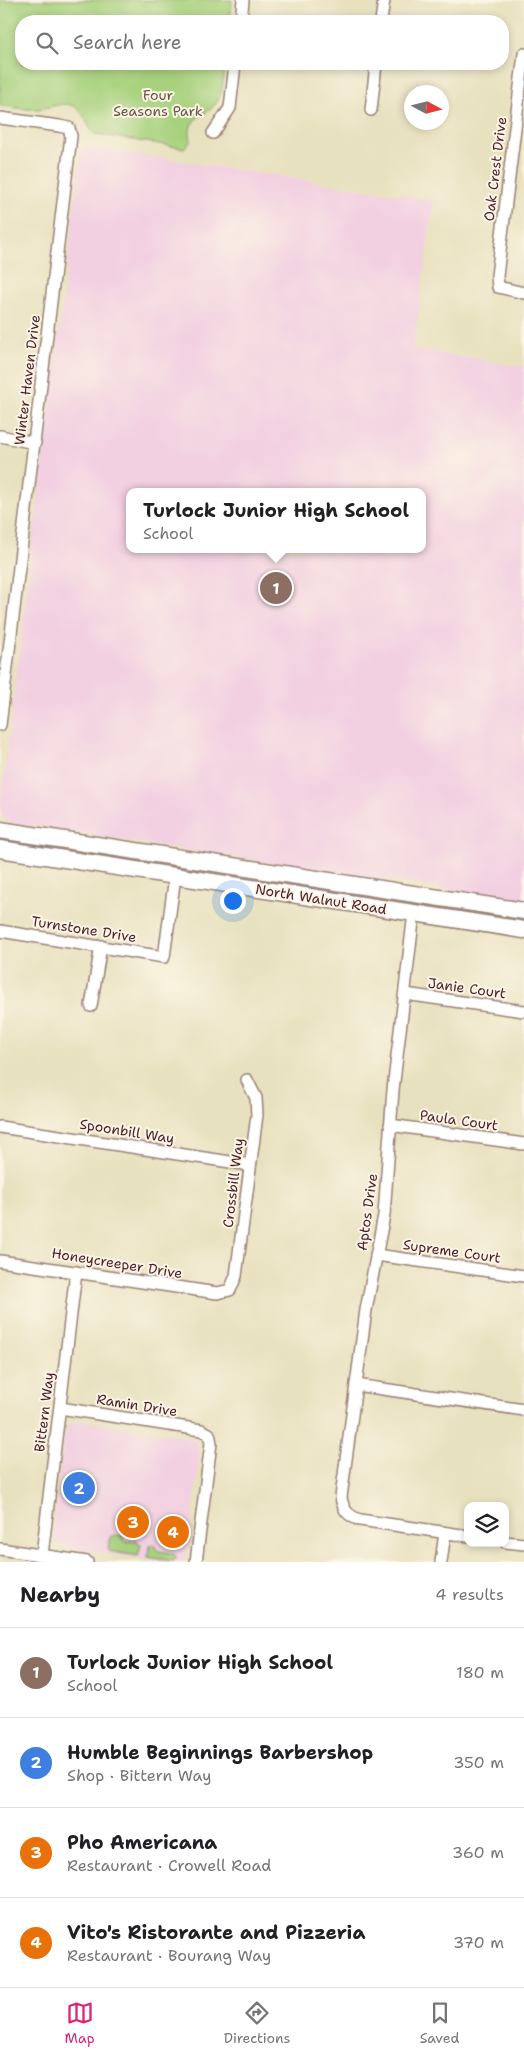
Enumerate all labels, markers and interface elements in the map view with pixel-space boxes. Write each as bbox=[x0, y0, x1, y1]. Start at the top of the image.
search box bbox=[15, 15, 509, 70]
icon: search bbox=[33, 29, 61, 57]
text: Search here bbox=[73, 30, 182, 55]
north arrow bbox=[404, 85, 449, 130]
park label: Four Seasons Park bbox=[113, 86, 203, 120]
street label: Oak Crest Drive bbox=[480, 116, 510, 222]
street label: Winter Haven Drive bbox=[10, 314, 44, 446]
popup bbox=[126, 488, 426, 553]
text: Turlock Junior High School bbox=[143, 498, 409, 523]
text: School bbox=[143, 523, 193, 544]
pin: 1 bbox=[260, 569, 292, 607]
street label: North Walnut Road bbox=[254, 880, 388, 918]
your location bbox=[220, 888, 246, 914]
street label: Turnstone Drive bbox=[30, 912, 138, 946]
street label: Janie Court bbox=[427, 974, 507, 1002]
street label: Paula Court bbox=[419, 1106, 499, 1134]
street label: Spoonbill Way bbox=[78, 1115, 176, 1147]
street label: Crossbill Way bbox=[219, 1137, 247, 1229]
street label: Aptos Drive bbox=[353, 1172, 381, 1252]
street label: Supreme Court bbox=[402, 1235, 502, 1267]
street label: Honeycreeper Drive bbox=[50, 1244, 184, 1282]
street label: Bittern Way bbox=[30, 1371, 58, 1453]
street label: Ramin Drive bbox=[95, 1390, 179, 1420]
pin: 2 bbox=[63, 1469, 95, 1507]
map controls bbox=[464, 1502, 509, 1547]
button: layers bbox=[464, 1502, 509, 1547]
pin: 3 bbox=[117, 1503, 149, 1541]
pin: 4 bbox=[157, 1513, 189, 1551]
text: Nearby bbox=[20, 1581, 100, 1609]
text: 4 results bbox=[435, 1584, 504, 1605]
text: Turlock Junior High School bbox=[67, 1650, 333, 1675]
text: 1 bbox=[32, 1662, 40, 1683]
text: 180 m bbox=[456, 1662, 504, 1683]
text: School bbox=[67, 1675, 117, 1696]
text: Humble Beginnings Barbershop bbox=[67, 1740, 373, 1765]
text: 2 bbox=[30, 1752, 42, 1773]
text: 350 m bbox=[453, 1752, 504, 1773]
text: Shop · Bittern Way bbox=[67, 1765, 211, 1786]
text: Pho Americana bbox=[67, 1830, 217, 1855]
text: 3 bbox=[30, 1842, 42, 1863]
text: 360 m bbox=[452, 1842, 504, 1863]
text: Restaurant · Crowell Road bbox=[67, 1855, 271, 1876]
text: Vito's Ristorante and Pizzeria bbox=[67, 1920, 365, 1945]
text: 4 bbox=[30, 1932, 42, 1953]
text: 370 m bbox=[453, 1932, 504, 1953]
text: Restaurant · Bourang Way bbox=[67, 1945, 271, 1966]
tab: Map bbox=[65, 1999, 95, 2047]
tab: Directions bbox=[224, 1999, 290, 2047]
tab: Saved bbox=[420, 1999, 459, 2047]

